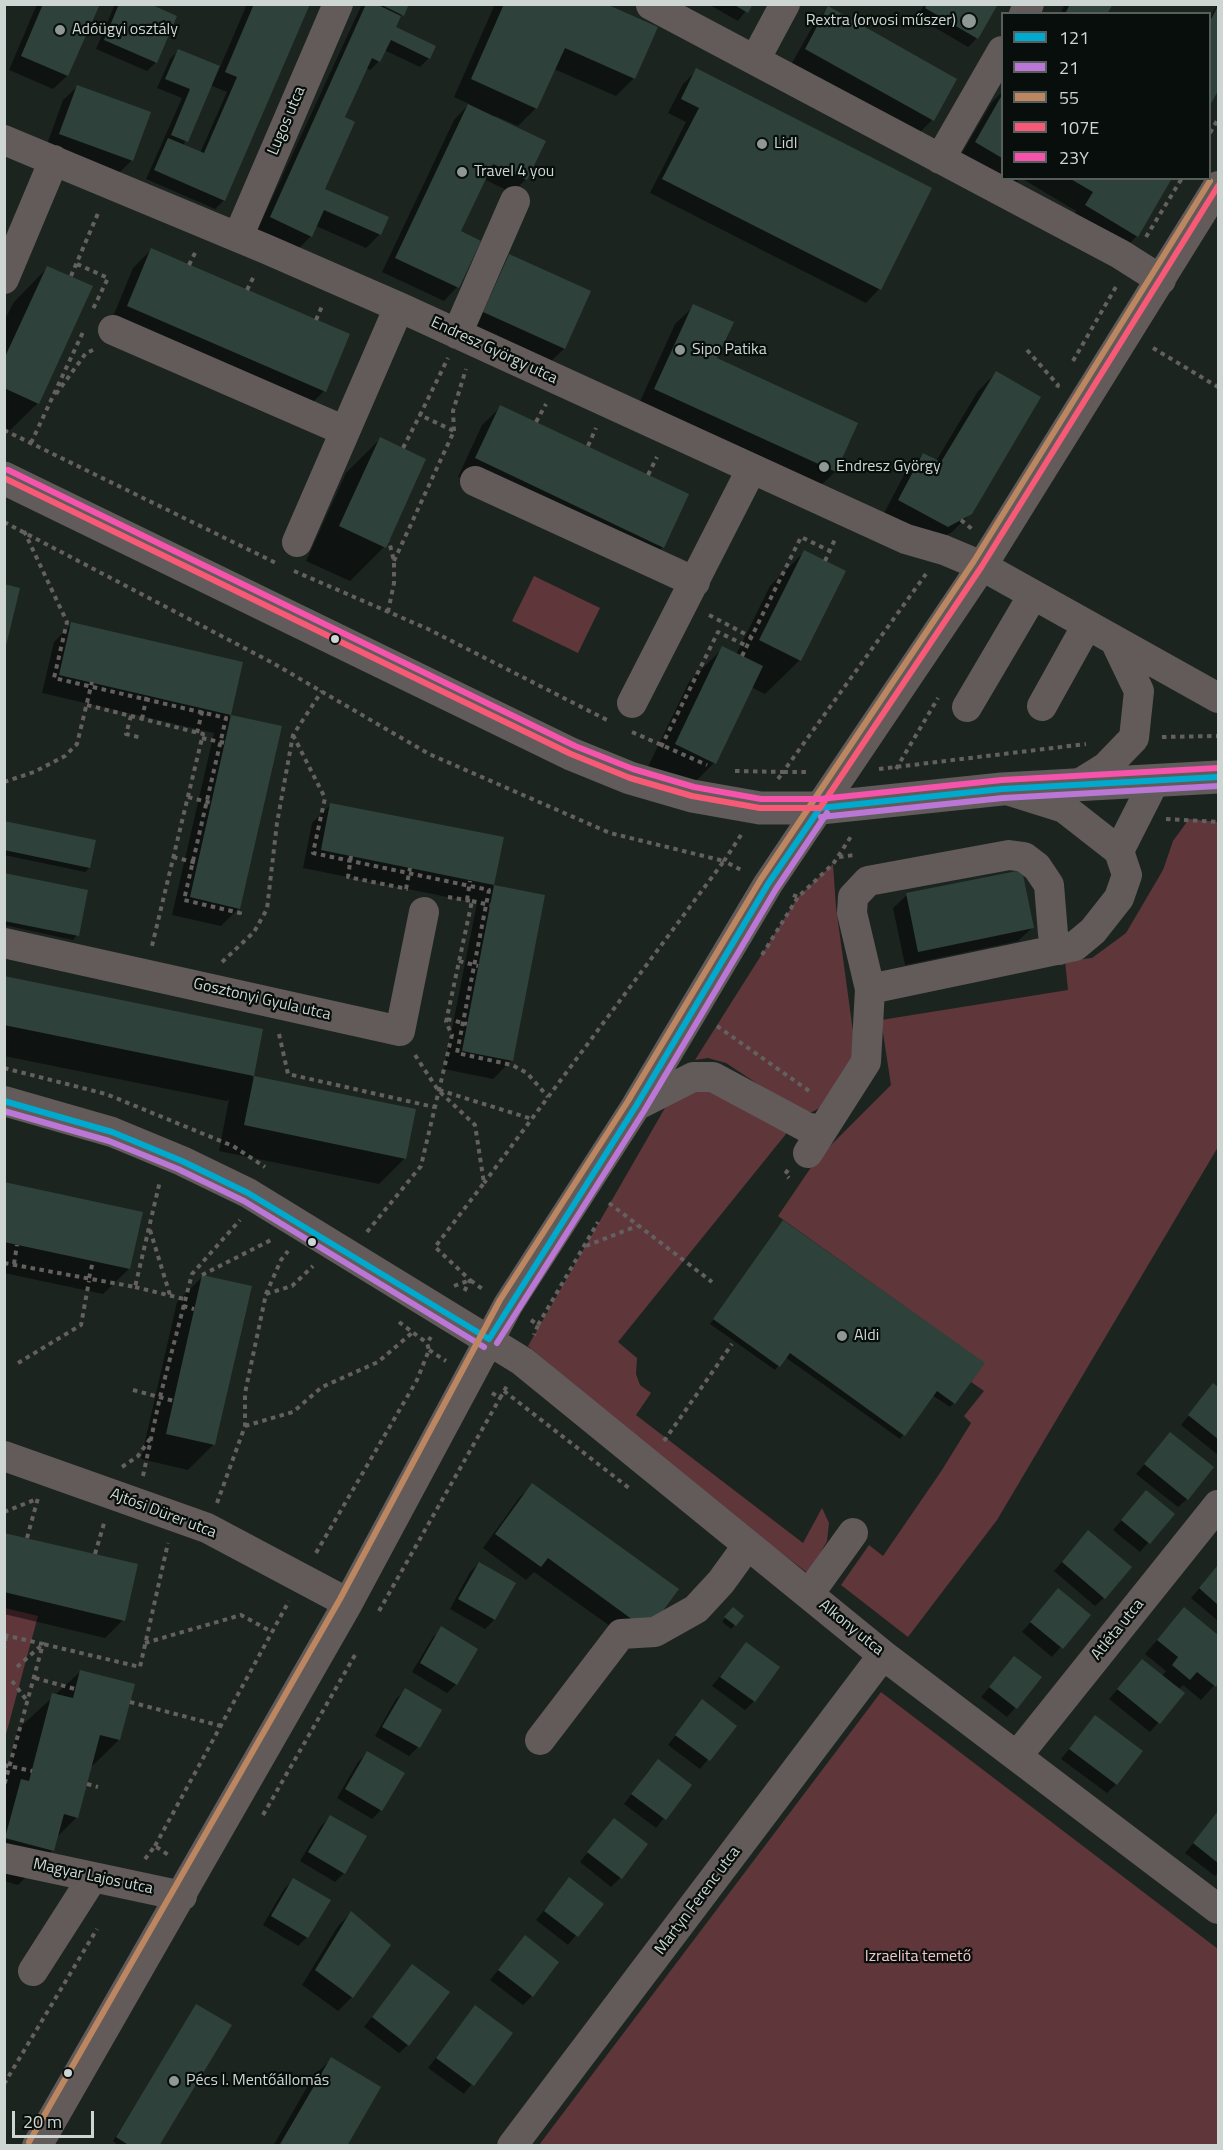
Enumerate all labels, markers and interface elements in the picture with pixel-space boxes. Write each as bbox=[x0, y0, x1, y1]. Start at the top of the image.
place label: Rextra (orvosi műszer) bbox=[806, 11, 956, 31]
marker: Rextra (orvosi műszer) bbox=[960, 12, 978, 30]
legend bbox=[1001, 12, 1211, 180]
place label: Adóügyi osztály bbox=[72, 20, 178, 40]
marker: Adóügyi osztály bbox=[53, 23, 67, 37]
text: 121 bbox=[1059, 24, 1089, 51]
text: 21 bbox=[1059, 54, 1079, 81]
street label: Lugos utca bbox=[264, 84, 310, 158]
text: 55 bbox=[1059, 84, 1079, 111]
text: 107E bbox=[1059, 114, 1099, 141]
place label: Lidl bbox=[774, 134, 797, 154]
marker: Lidl bbox=[755, 137, 769, 151]
text: 23Y bbox=[1059, 144, 1089, 171]
place label: Travel 4 you bbox=[474, 162, 554, 182]
marker: Travel 4 you bbox=[455, 165, 469, 179]
street label: Endresz György utca bbox=[428, 313, 560, 389]
place label: Sipo Patika bbox=[692, 340, 767, 360]
marker: Sipo Patika bbox=[673, 343, 687, 357]
place label: Endresz György bbox=[836, 457, 941, 477]
marker: Endresz György bbox=[817, 460, 831, 474]
unlabelled marker bbox=[329, 633, 341, 645]
street label: Gosztonyi Gyula utca bbox=[191, 975, 333, 1025]
unlabelled marker bbox=[306, 1236, 318, 1248]
place label: Aldi bbox=[854, 1326, 879, 1346]
marker: Aldi bbox=[835, 1329, 849, 1343]
street label: Ajtósi Dürer utca bbox=[107, 1485, 219, 1543]
street label: Alkony utca bbox=[815, 1596, 887, 1660]
street label: Atléta utca bbox=[1088, 1596, 1148, 1664]
street label: Martyn Ferenc utca bbox=[651, 1843, 745, 1959]
street label: Magyar Lajos utca bbox=[31, 1855, 155, 1899]
park label: Izraelita temető bbox=[865, 1947, 971, 1967]
unlabelled marker bbox=[62, 2067, 74, 2079]
place label: Pécs I. Mentőállomás bbox=[186, 2071, 329, 2091]
marker: Pécs I. Mentőállomás bbox=[167, 2074, 181, 2088]
scale bar bbox=[15, 2099, 98, 2137]
text: 20 m bbox=[23, 2108, 62, 2135]

